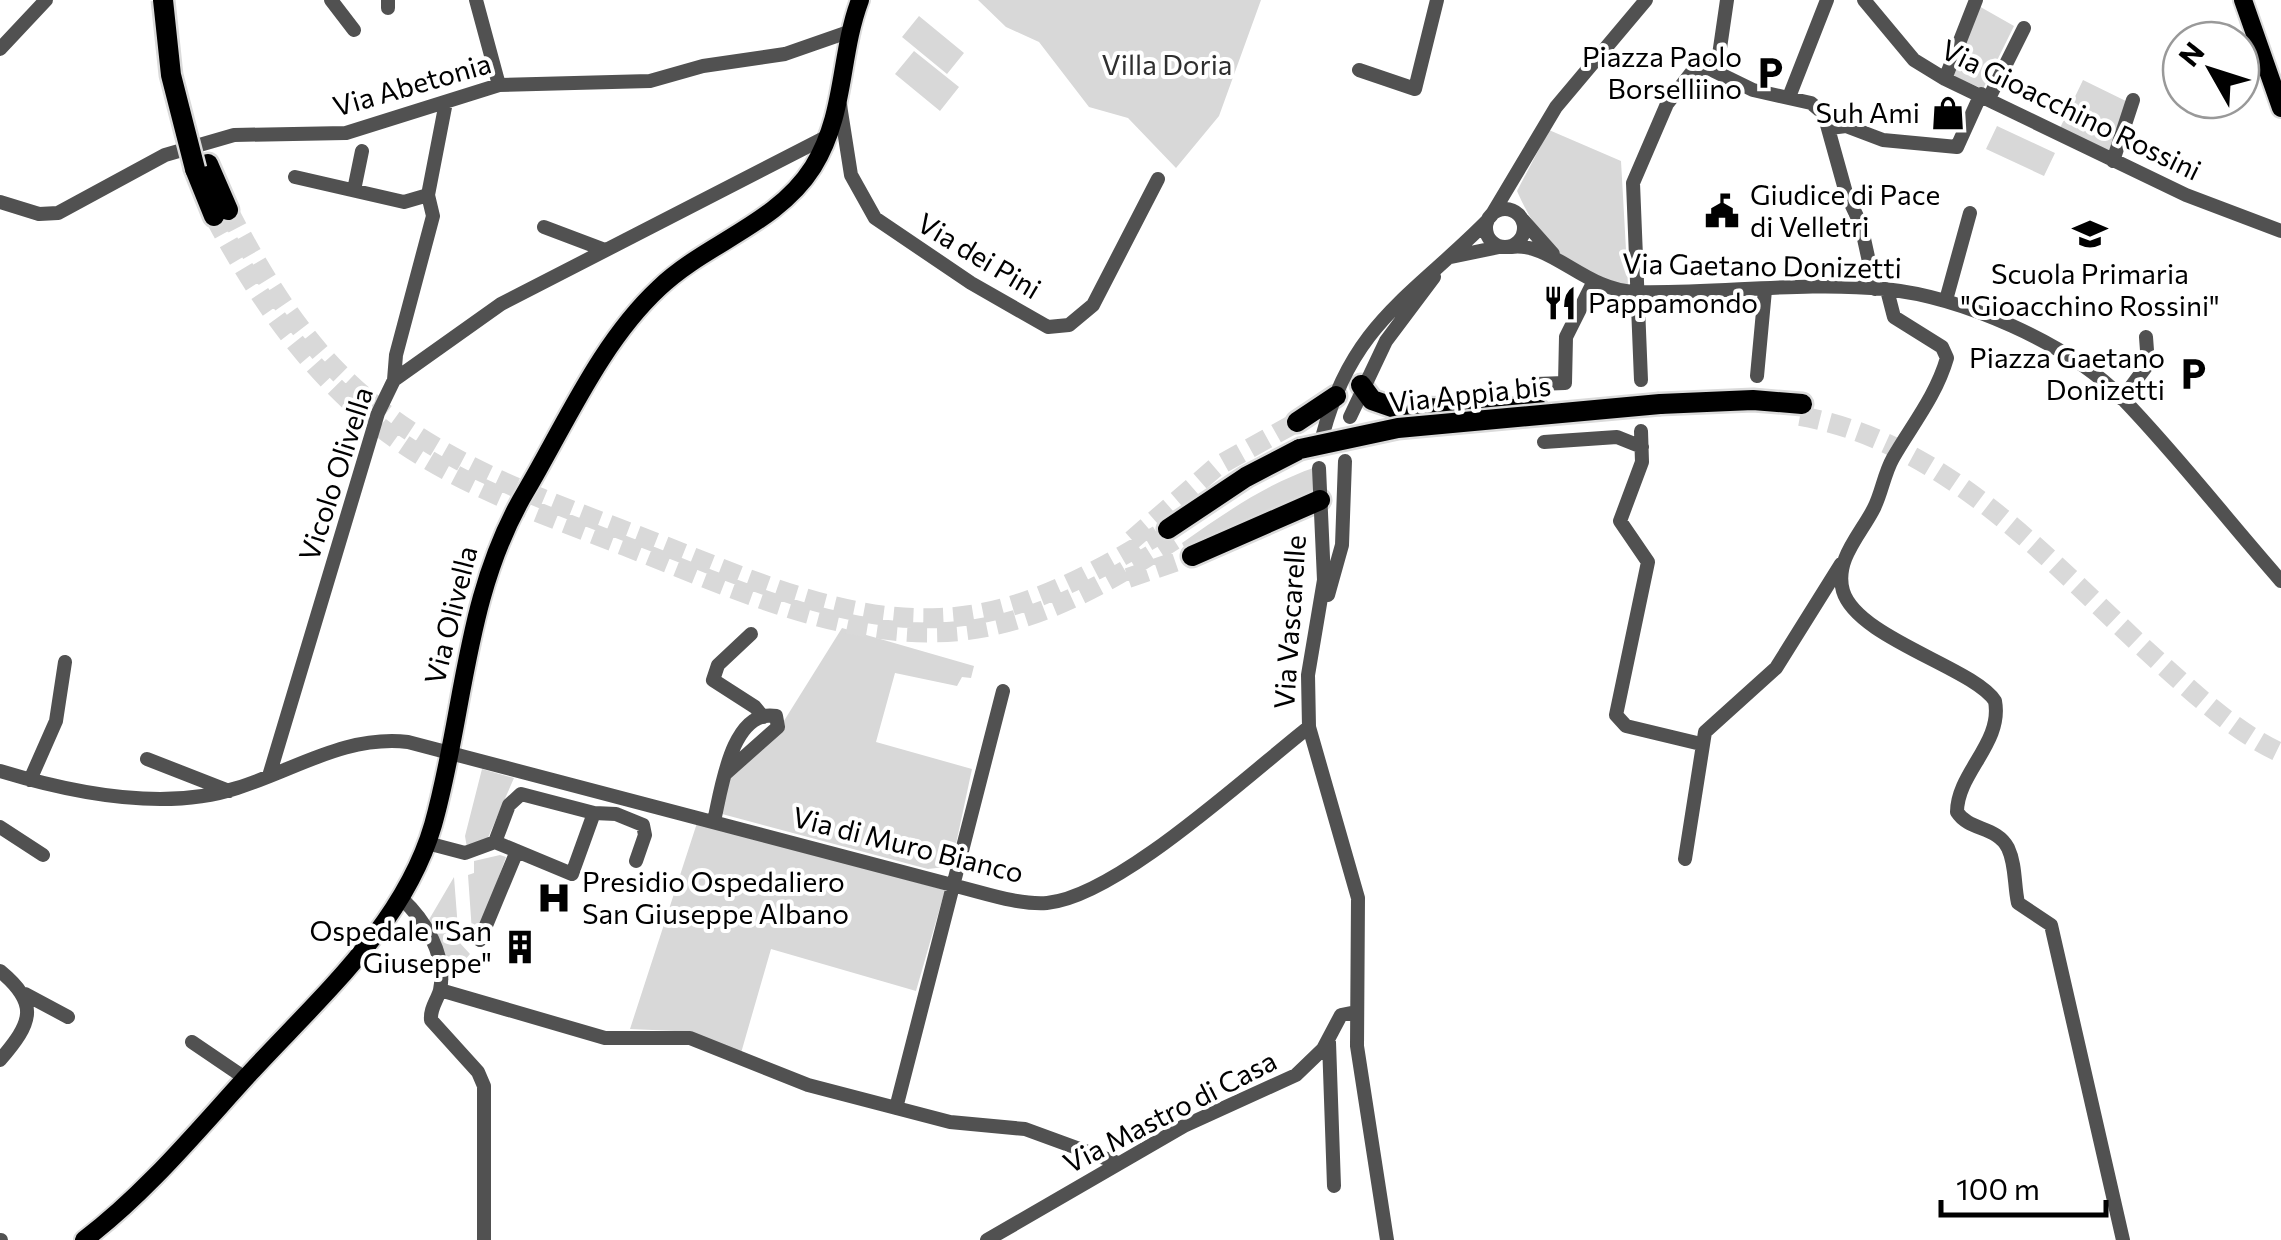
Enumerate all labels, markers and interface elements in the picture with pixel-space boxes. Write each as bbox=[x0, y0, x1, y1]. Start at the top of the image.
north arrow bbox=[2161, 20, 2261, 120]
street label: Via Gioacchino Rossini bbox=[1936, 31, 2207, 187]
text: N bbox=[2171, 35, 2211, 72]
place label: Piazza Paolo Borselliino bbox=[1582, 39, 1742, 105]
street label: Via Abetonia bbox=[329, 45, 495, 123]
park label: Villa Doria bbox=[1101, 47, 1233, 81]
parking icon: Piazza Paolo Borselliino bbox=[1751, 54, 1789, 92]
shop icon: Suh Ami bbox=[1929, 94, 1967, 132]
place label: Suh Ami bbox=[1816, 95, 1920, 129]
place label: Giudice di Pace di Velletri bbox=[1750, 177, 1940, 243]
public building icon: Giudice di Pace di Velletri bbox=[1703, 192, 1741, 230]
street label: Via dei Pini bbox=[912, 205, 1047, 305]
school or university icon: Scuola Primaria "Gioacchino Rossini" bbox=[2071, 215, 2109, 253]
street label: Via Gaetano Donizetti bbox=[1622, 246, 1902, 284]
place label: Scuola Primaria "Gioacchino Rossini" bbox=[1960, 256, 2220, 322]
restaurant icon: Pappamondo bbox=[1541, 284, 1579, 322]
place label: Pappamondo bbox=[1588, 285, 1758, 319]
place label: Piazza Gaetano Donizetti bbox=[1969, 340, 2165, 406]
parking icon: Piazza Gaetano Donizetti bbox=[2174, 355, 2212, 393]
street label: Via Appia bis bbox=[1387, 368, 1553, 418]
street label: Vicolo Olivella bbox=[291, 382, 379, 565]
street label: Via Vascarelle bbox=[1266, 534, 1312, 710]
street label: Via Olivella bbox=[416, 542, 484, 687]
street label: Via di Muro Bianco bbox=[789, 799, 1027, 889]
place label: Presidio Ospedaliero San Giuseppe Albano bbox=[582, 864, 849, 930]
hospital icon: Presidio Ospedaliero San Giuseppe Albano bbox=[535, 879, 573, 917]
place label: Ospedale "San Giuseppe" bbox=[309, 913, 492, 979]
building icon: Ospedale "San Giuseppe" bbox=[501, 928, 539, 966]
street label: Via Mastro di Casa bbox=[1057, 1043, 1282, 1179]
scale bar bbox=[1941, 1155, 2106, 1217]
text: 100 m bbox=[1956, 1169, 2040, 1206]

